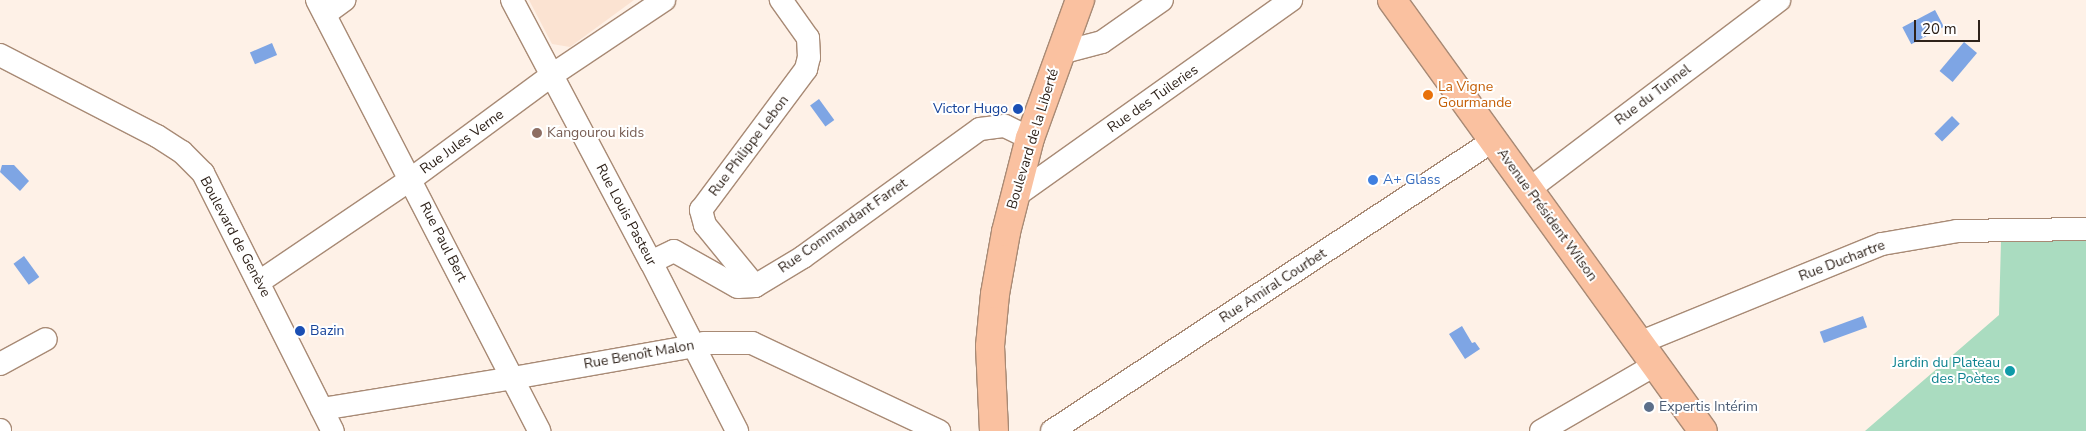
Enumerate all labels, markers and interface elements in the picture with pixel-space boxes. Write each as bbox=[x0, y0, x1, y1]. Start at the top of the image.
scale bar bbox=[1916, 10, 1982, 42]
text: 20 m bbox=[1922, 19, 1957, 39]
street label: Rue du Tunnel bbox=[1612, 61, 1694, 129]
street label: Rue des Tuileries bbox=[1104, 62, 1202, 136]
street label: Boulevard de la Liberté bbox=[1004, 67, 1062, 211]
place label: La Vigne Gourmande bbox=[1438, 79, 1512, 111]
marker: La Vigne Gourmande bbox=[1422, 89, 1434, 101]
street label: Rue Philippe Lebon bbox=[706, 92, 792, 200]
place label: Victor Hugo bbox=[933, 101, 1008, 117]
marker: Victor Hugo bbox=[1012, 103, 1024, 115]
street label: Rue Jules Verne bbox=[417, 106, 507, 178]
place label: Kangourou kids bbox=[547, 125, 644, 141]
marker: Kangourou kids bbox=[531, 127, 543, 139]
street label: Avenue Président Wilson bbox=[1493, 146, 1601, 284]
street label: Rue Louis Pasteur bbox=[592, 161, 660, 269]
place label: A+ Glass bbox=[1383, 172, 1440, 188]
street label: Boulevard de Genève bbox=[196, 174, 274, 300]
marker: A+ Glass bbox=[1367, 174, 1379, 186]
street label: Rue Commandant Farret bbox=[775, 175, 911, 277]
street label: Rue Paul Bert bbox=[416, 199, 470, 285]
street label: Rue Duchartre bbox=[1797, 237, 1887, 285]
street label: Rue Amiral Courbet bbox=[1216, 245, 1330, 327]
place label: Bazin bbox=[310, 323, 345, 339]
marker: Bazin bbox=[294, 325, 306, 337]
street label: Rue Benoît Malon bbox=[582, 337, 696, 373]
place label: Jardin du Plateau des Poètes bbox=[1893, 355, 2000, 388]
marker: Jardin du Plateau des Poètes bbox=[2004, 365, 2016, 377]
place label: Expertis Intérim bbox=[1659, 399, 1758, 415]
marker: Expertis Intérim bbox=[1643, 401, 1655, 413]

